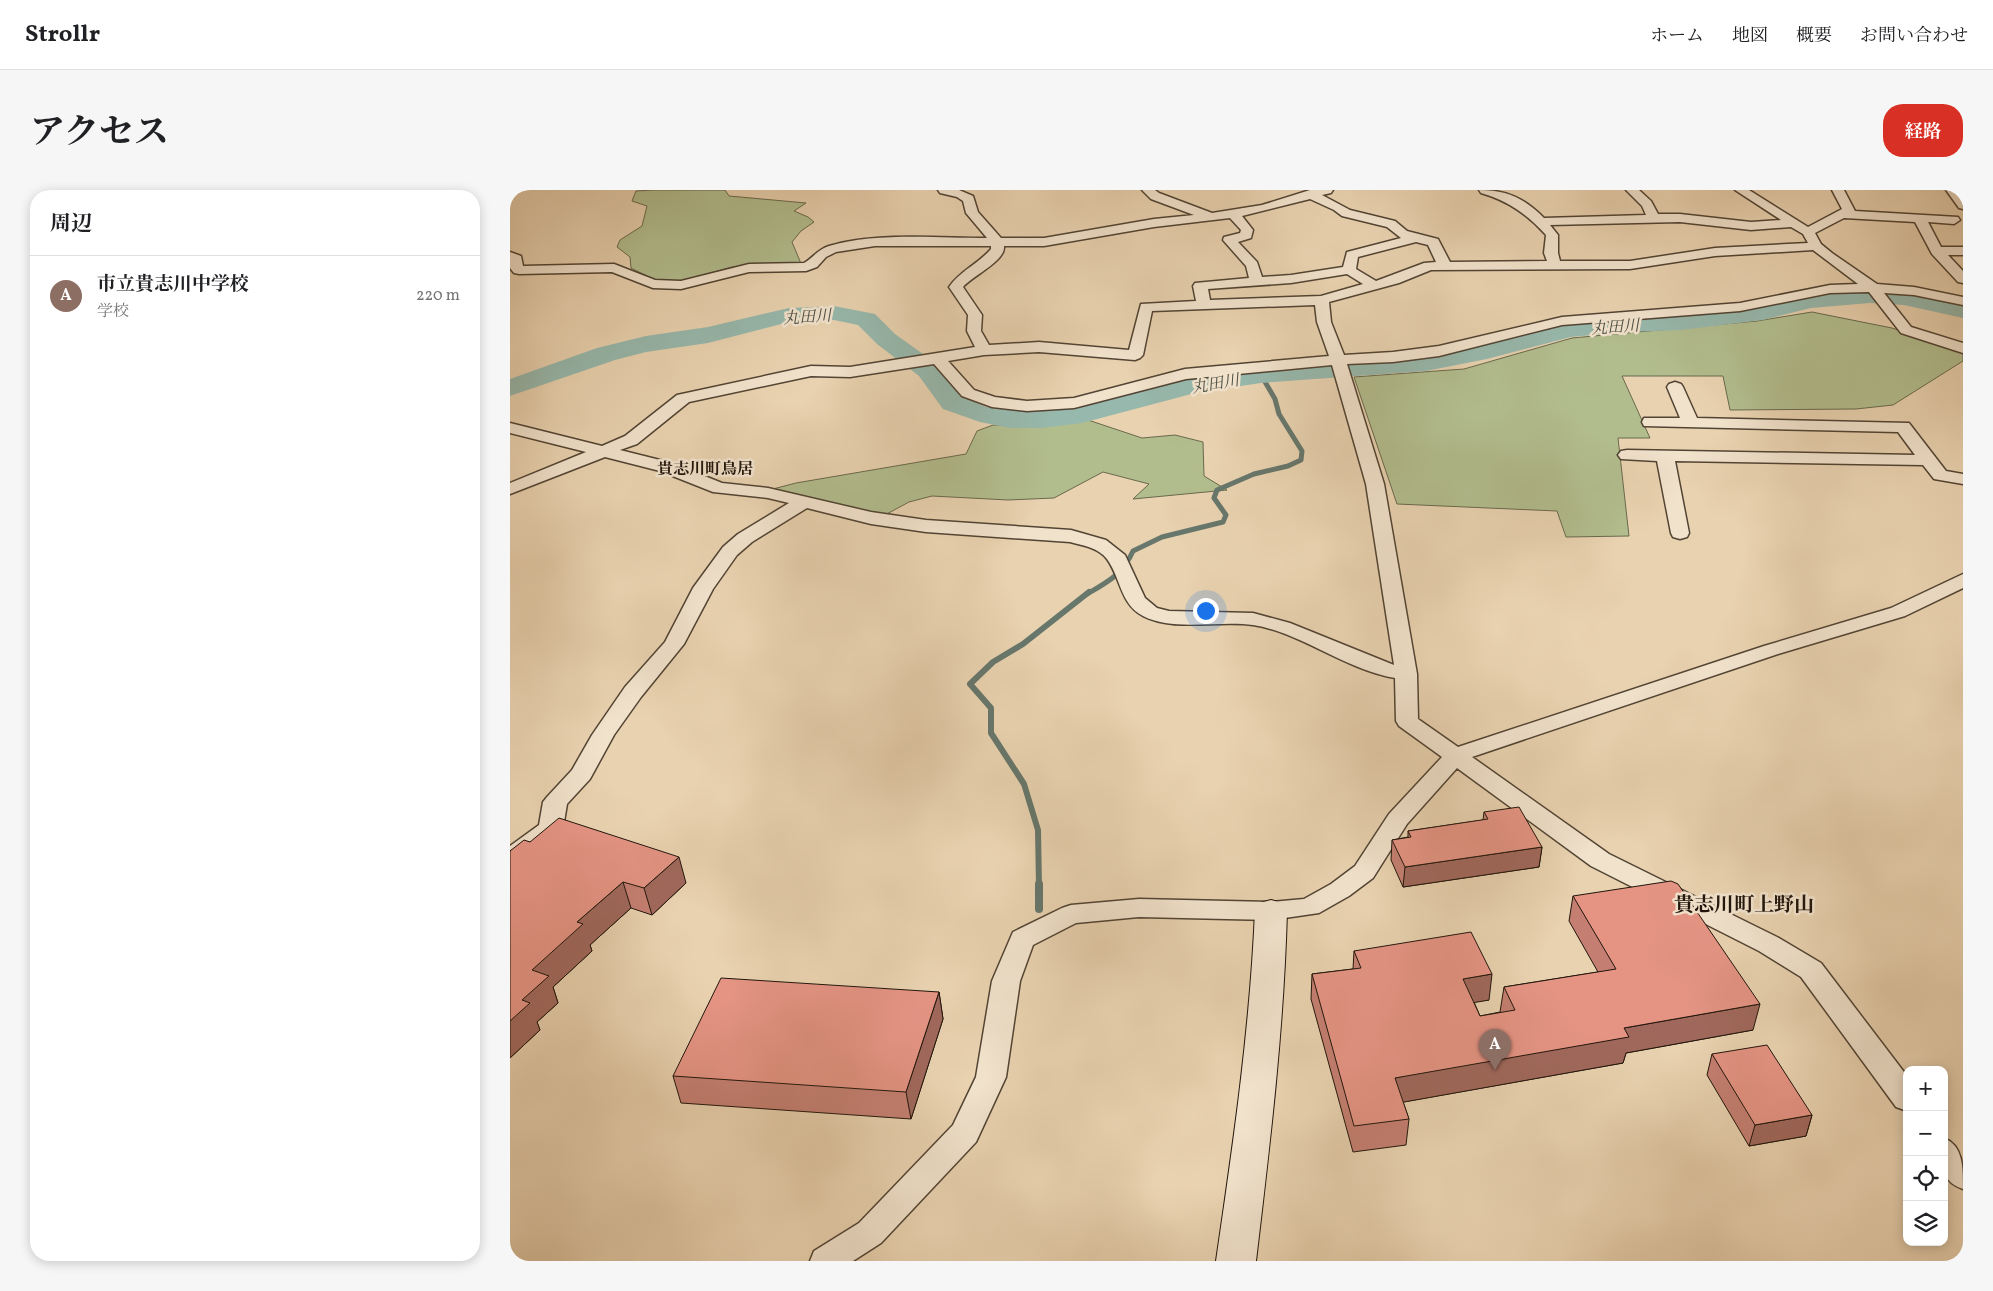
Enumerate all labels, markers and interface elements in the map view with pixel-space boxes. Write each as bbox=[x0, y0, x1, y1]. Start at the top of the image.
text: Strollr bbox=[25, 18, 100, 52]
text: ホーム bbox=[1650, 24, 1704, 49]
text: 地図 bbox=[1732, 24, 1768, 49]
text: 概要 bbox=[1796, 24, 1832, 49]
text: お問い合わせ bbox=[1860, 24, 1968, 49]
button: 経路 bbox=[1883, 104, 1963, 157]
text: アクセス bbox=[30, 110, 169, 158]
text: 周辺 bbox=[50, 210, 92, 239]
text: 市立貴志川中学校 bbox=[97, 272, 249, 298]
text: A bbox=[60, 285, 72, 307]
text: 220 m bbox=[416, 285, 460, 307]
text: 学校 bbox=[97, 301, 129, 323]
water label: 丸田川 bbox=[782, 305, 834, 331]
water label: 丸田川 bbox=[1590, 315, 1642, 341]
water label: 丸田川 bbox=[1190, 370, 1243, 400]
district label: 貴志川町鳥居 bbox=[657, 459, 753, 481]
your location bbox=[1193, 598, 1219, 624]
district label: 貴志川町上野山 bbox=[1674, 892, 1814, 920]
pin: A bbox=[1479, 1029, 1511, 1070]
map controls bbox=[1903, 1066, 1948, 1246]
button: + bbox=[1903, 1066, 1948, 1111]
button: − bbox=[1903, 1111, 1948, 1156]
button: locate bbox=[1903, 1156, 1948, 1201]
button: layers bbox=[1903, 1201, 1948, 1246]

